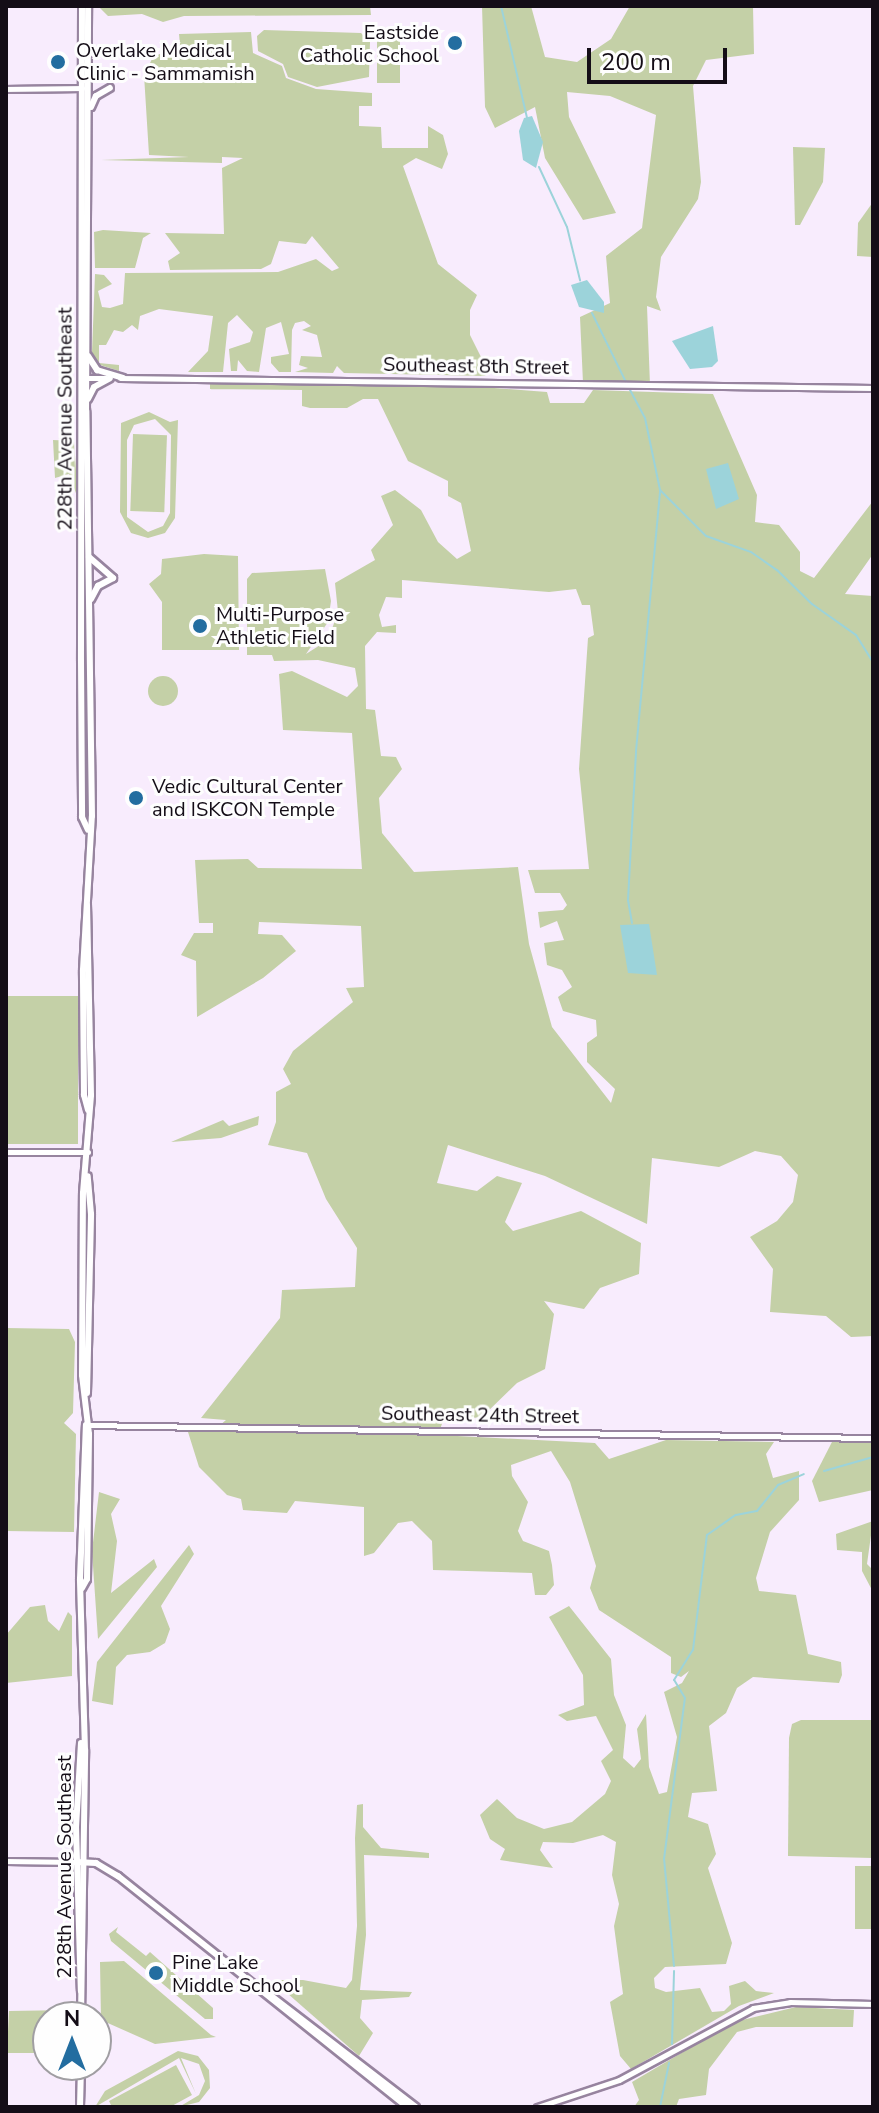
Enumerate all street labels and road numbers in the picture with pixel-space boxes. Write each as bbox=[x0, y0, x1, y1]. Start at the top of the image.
street label: 228th Avenue Southeast bbox=[53, 307, 77, 531]
street label: Southeast 8th Street bbox=[383, 352, 569, 380]
street label: Southeast 24th Street bbox=[381, 1401, 579, 1429]
street label: 228th Avenue Southeast bbox=[52, 1755, 76, 1979]

